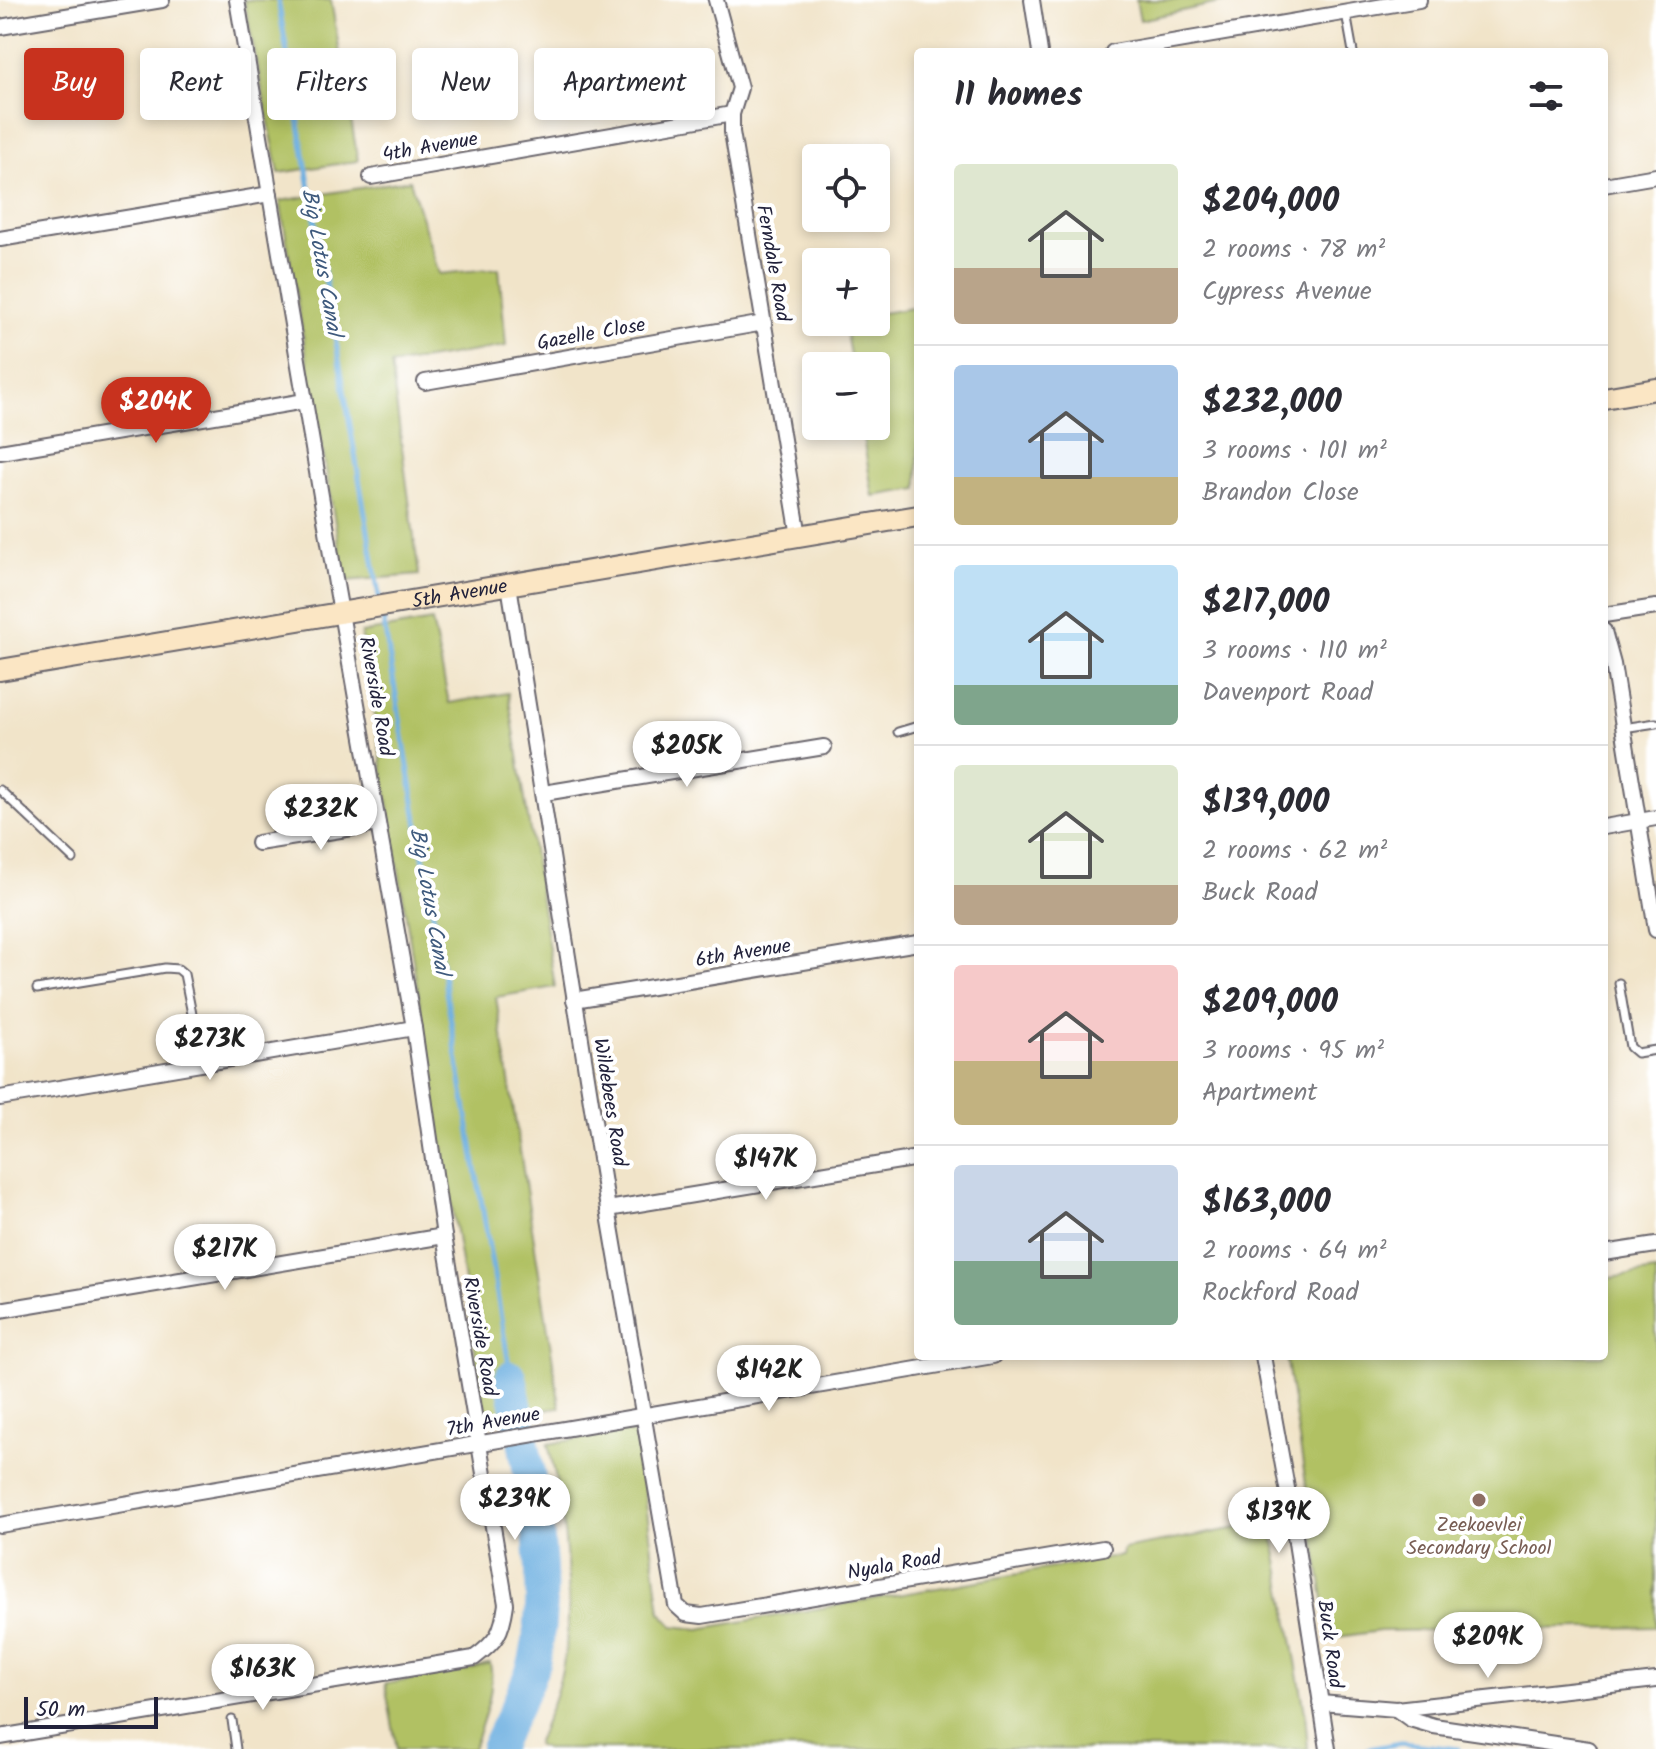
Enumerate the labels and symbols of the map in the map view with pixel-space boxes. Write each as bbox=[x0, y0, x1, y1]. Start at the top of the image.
street label: 4th Avenue bbox=[380, 124, 481, 172]
water label: Big Lotus Canal bbox=[290, 186, 351, 343]
street label: Ferndale Road bbox=[746, 202, 798, 325]
street label: Gazelle Close bbox=[535, 310, 648, 360]
pin: $204K bbox=[100, 377, 212, 445]
street label: 5th Avenue bbox=[410, 571, 510, 619]
street label: Riverside Road bbox=[349, 634, 401, 760]
pin: $205K bbox=[631, 721, 743, 789]
pin: $232K bbox=[265, 784, 377, 852]
water label: Big Lotus Canal bbox=[398, 825, 459, 982]
street label: 6th Avenue bbox=[693, 931, 793, 977]
pin: $273K bbox=[154, 1014, 266, 1082]
street label: Wildebees Road bbox=[583, 1036, 635, 1170]
pin: $147K bbox=[710, 1134, 822, 1202]
pin: $217K bbox=[169, 1224, 281, 1292]
street label: Riverside Road bbox=[453, 1274, 505, 1400]
pin: $142K bbox=[713, 1345, 825, 1413]
street label: 7th Avenue bbox=[444, 1399, 543, 1447]
pin: $239K bbox=[459, 1474, 571, 1542]
pin: $139K bbox=[1223, 1487, 1335, 1555]
marker: Zeekoevlei Secondary School bbox=[1470, 1491, 1488, 1509]
place label: Zeekoevlei Secondary School bbox=[1407, 1510, 1552, 1565]
street label: Nyala Road bbox=[845, 1542, 945, 1590]
street label: Buck Road bbox=[1307, 1598, 1351, 1691]
pin: $209K bbox=[1432, 1612, 1544, 1680]
pin: $163K bbox=[207, 1644, 319, 1712]
scale bar bbox=[24, 1693, 158, 1729]

